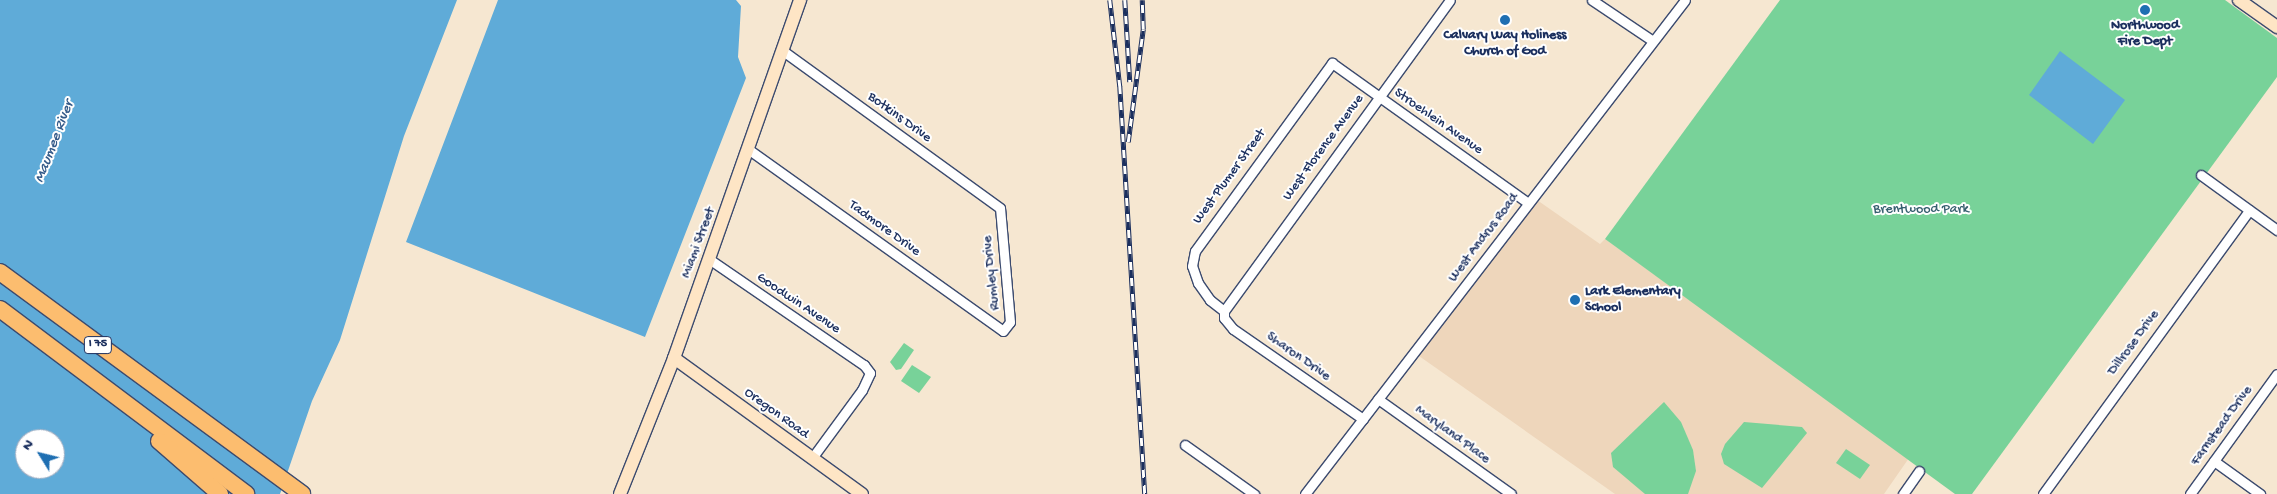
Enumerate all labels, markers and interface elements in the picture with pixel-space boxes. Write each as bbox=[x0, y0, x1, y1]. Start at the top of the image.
marker: Northwood Fire Dept bbox=[2139, 4, 2151, 16]
marker: Calvary Way Holiness Church of God bbox=[1499, 14, 1511, 26]
place label: Northwood Fire Dept bbox=[2111, 18, 2179, 50]
place label: Calvary Way Holiness Church of God bbox=[1444, 28, 1566, 60]
street label: Stroehlein Avenue bbox=[1390, 85, 1486, 159]
street label: Botkins Drive bbox=[864, 89, 934, 147]
street label: West Florence Avenue bbox=[1280, 92, 1368, 204]
water label: Maumee River bbox=[31, 99, 79, 185]
street label: West Plumer Street bbox=[1190, 126, 1270, 228]
street label: West Andrus Road bbox=[1445, 190, 1523, 286]
street label: Tadmore Drive bbox=[845, 197, 923, 261]
park label: Brentwood Park bbox=[1873, 202, 1969, 218]
street label: Miami Street bbox=[678, 205, 720, 281]
street label: Rumley Drive bbox=[980, 235, 1004, 311]
street label: Goodwin Avenue bbox=[753, 270, 843, 338]
place label: Lark Elementary School bbox=[1585, 284, 1681, 316]
marker: Lark Elementary School bbox=[1569, 294, 1581, 306]
street label: Dillrose Drive bbox=[2105, 307, 2163, 379]
street label: Sharon Drive bbox=[1263, 329, 1333, 385]
road number: I 75 bbox=[83, 336, 113, 354]
street label: Farnstead Drive bbox=[2187, 383, 2257, 469]
street label: Oregon Road bbox=[740, 385, 812, 443]
street label: Maryland Place bbox=[1411, 402, 1493, 468]
north arrow bbox=[15, 429, 65, 479]
text: N bbox=[19, 437, 38, 454]

